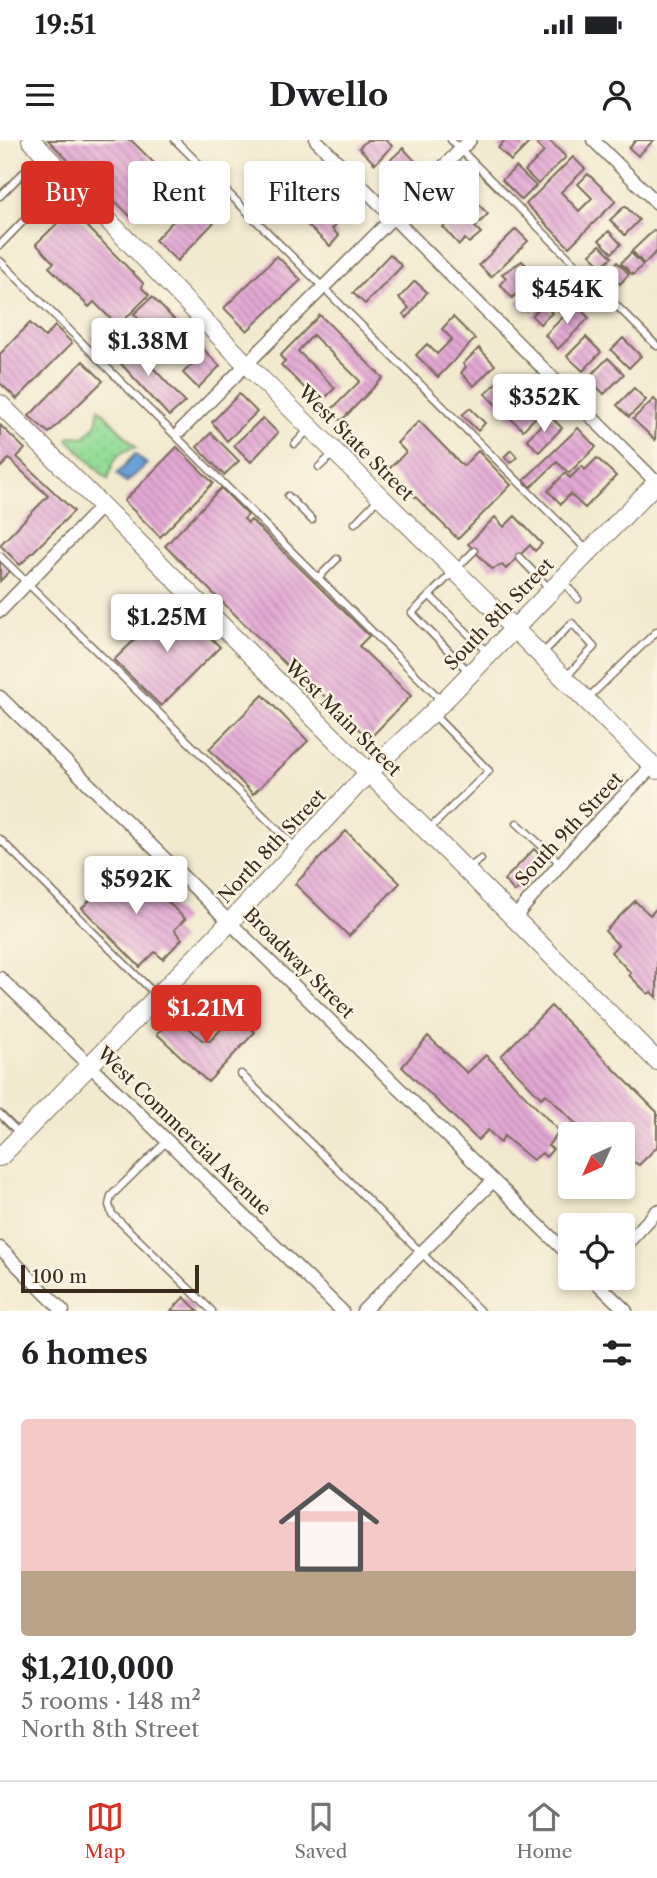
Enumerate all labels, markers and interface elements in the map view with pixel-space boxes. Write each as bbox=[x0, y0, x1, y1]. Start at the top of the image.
text: 19:51 bbox=[35, 9, 96, 41]
text: Dwello bbox=[269, 75, 388, 114]
icon: menu bbox=[21, 76, 59, 114]
icon: person bbox=[598, 76, 636, 114]
chip: Buy bbox=[21, 161, 114, 224]
chip: Rent bbox=[128, 161, 230, 224]
chip: Filters bbox=[244, 161, 365, 224]
chip: New bbox=[379, 161, 479, 224]
pin: $454K bbox=[518, 267, 616, 326]
text: $454K bbox=[531, 275, 603, 303]
pin: $1.38M bbox=[91, 318, 205, 378]
text: $1.38M bbox=[107, 327, 189, 355]
pin: $352K bbox=[495, 374, 593, 434]
street label: West State Street bbox=[293, 380, 419, 506]
text: $352K bbox=[509, 383, 579, 411]
street label: South 8th Street bbox=[440, 553, 559, 675]
pin: $1.25M bbox=[110, 594, 224, 654]
text: $1.25M bbox=[127, 603, 207, 631]
street label: West Main Street bbox=[279, 654, 406, 781]
street label: South 9th Street bbox=[510, 767, 628, 891]
street label: North 8th Street bbox=[213, 784, 331, 908]
pin: $592K bbox=[87, 856, 185, 916]
text: $592K bbox=[100, 865, 172, 893]
street label: Broadway Street bbox=[239, 903, 360, 1024]
pin: $1.21M bbox=[149, 986, 263, 1045]
text: $1.21M bbox=[167, 994, 245, 1022]
street label: West Commercial Avenue bbox=[91, 1041, 276, 1220]
north arrow bbox=[558, 1122, 635, 1199]
map controls bbox=[558, 1122, 635, 1290]
button: locate bbox=[558, 1213, 635, 1290]
scale bar bbox=[21, 1262, 200, 1294]
text: 100 m bbox=[32, 1265, 87, 1288]
icon: filters bbox=[598, 1334, 636, 1372]
text: 6 homes bbox=[21, 1335, 148, 1372]
icon: home bbox=[266, 1464, 392, 1590]
text: $1,210,000 bbox=[21, 1650, 174, 1687]
text: 5 rooms · 148 m² bbox=[21, 1687, 201, 1715]
text: North 8th Street bbox=[21, 1715, 199, 1743]
tab: Map bbox=[85, 1798, 125, 1863]
tab: Saved bbox=[295, 1798, 347, 1863]
tab: Home bbox=[517, 1798, 572, 1863]

